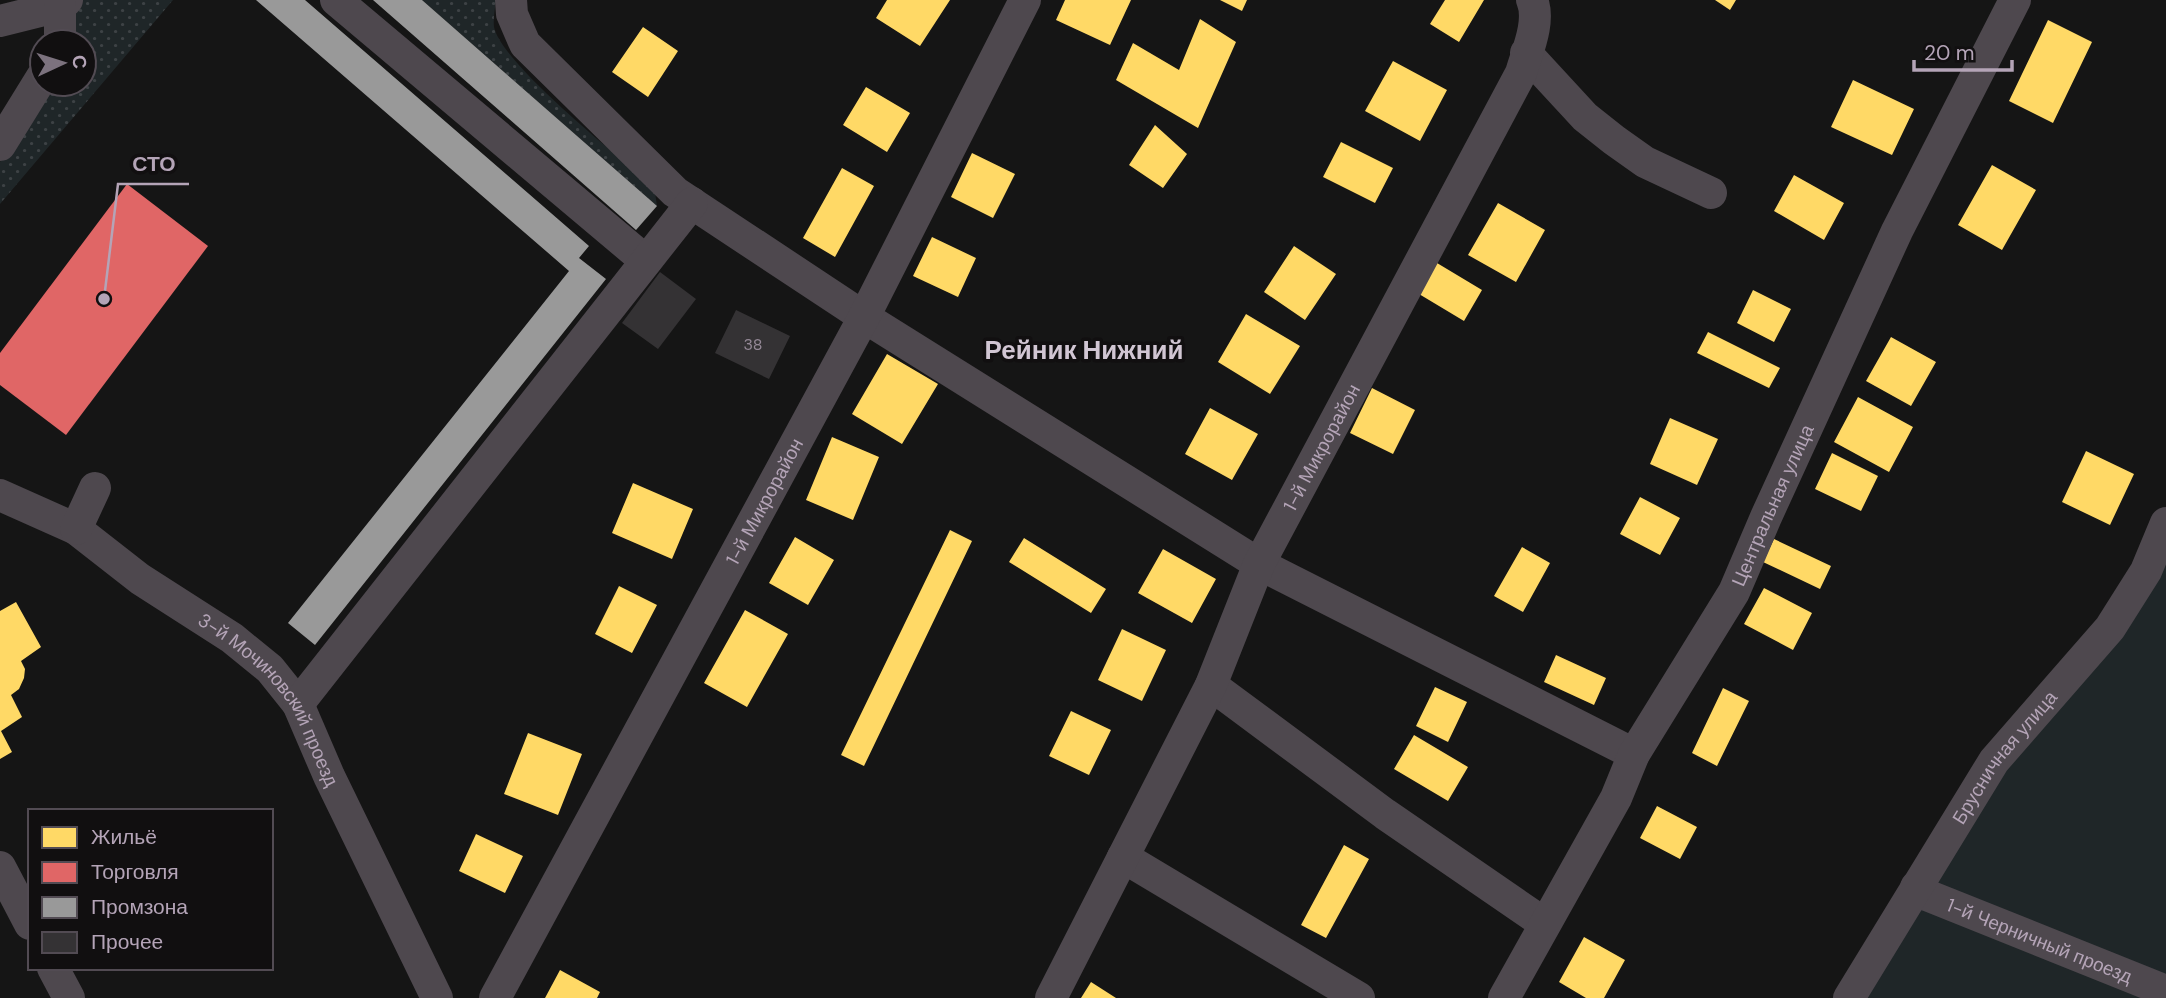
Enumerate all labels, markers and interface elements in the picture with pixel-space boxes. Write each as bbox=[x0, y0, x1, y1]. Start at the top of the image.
north arrow bbox=[28, 28, 98, 98]
scale bar bbox=[1914, 28, 2012, 72]
text: 20 m bbox=[1924, 39, 1975, 67]
text: С bbox=[67, 54, 92, 70]
callout: СТО bbox=[118, 142, 189, 184]
text: СТО bbox=[132, 150, 176, 178]
district label: Рейник Нижний bbox=[985, 333, 1183, 367]
house number: 38 bbox=[743, 334, 763, 355]
street label: 1-й Микрорайон bbox=[1277, 379, 1365, 515]
street label: Центральная улица bbox=[1725, 420, 1819, 590]
street label: 1-й Микрорайон bbox=[720, 433, 809, 569]
street label: 3-й Мочиновский проезд bbox=[193, 607, 345, 790]
street label: Брусничная улица bbox=[1946, 685, 2063, 829]
legend bbox=[28, 809, 273, 970]
text: Жильё bbox=[91, 823, 157, 851]
text: Торговля bbox=[91, 858, 179, 886]
street label: 1-й Черничный проезд bbox=[1943, 892, 2136, 989]
text: Промзона bbox=[91, 893, 188, 921]
text: Прочее bbox=[91, 928, 163, 956]

